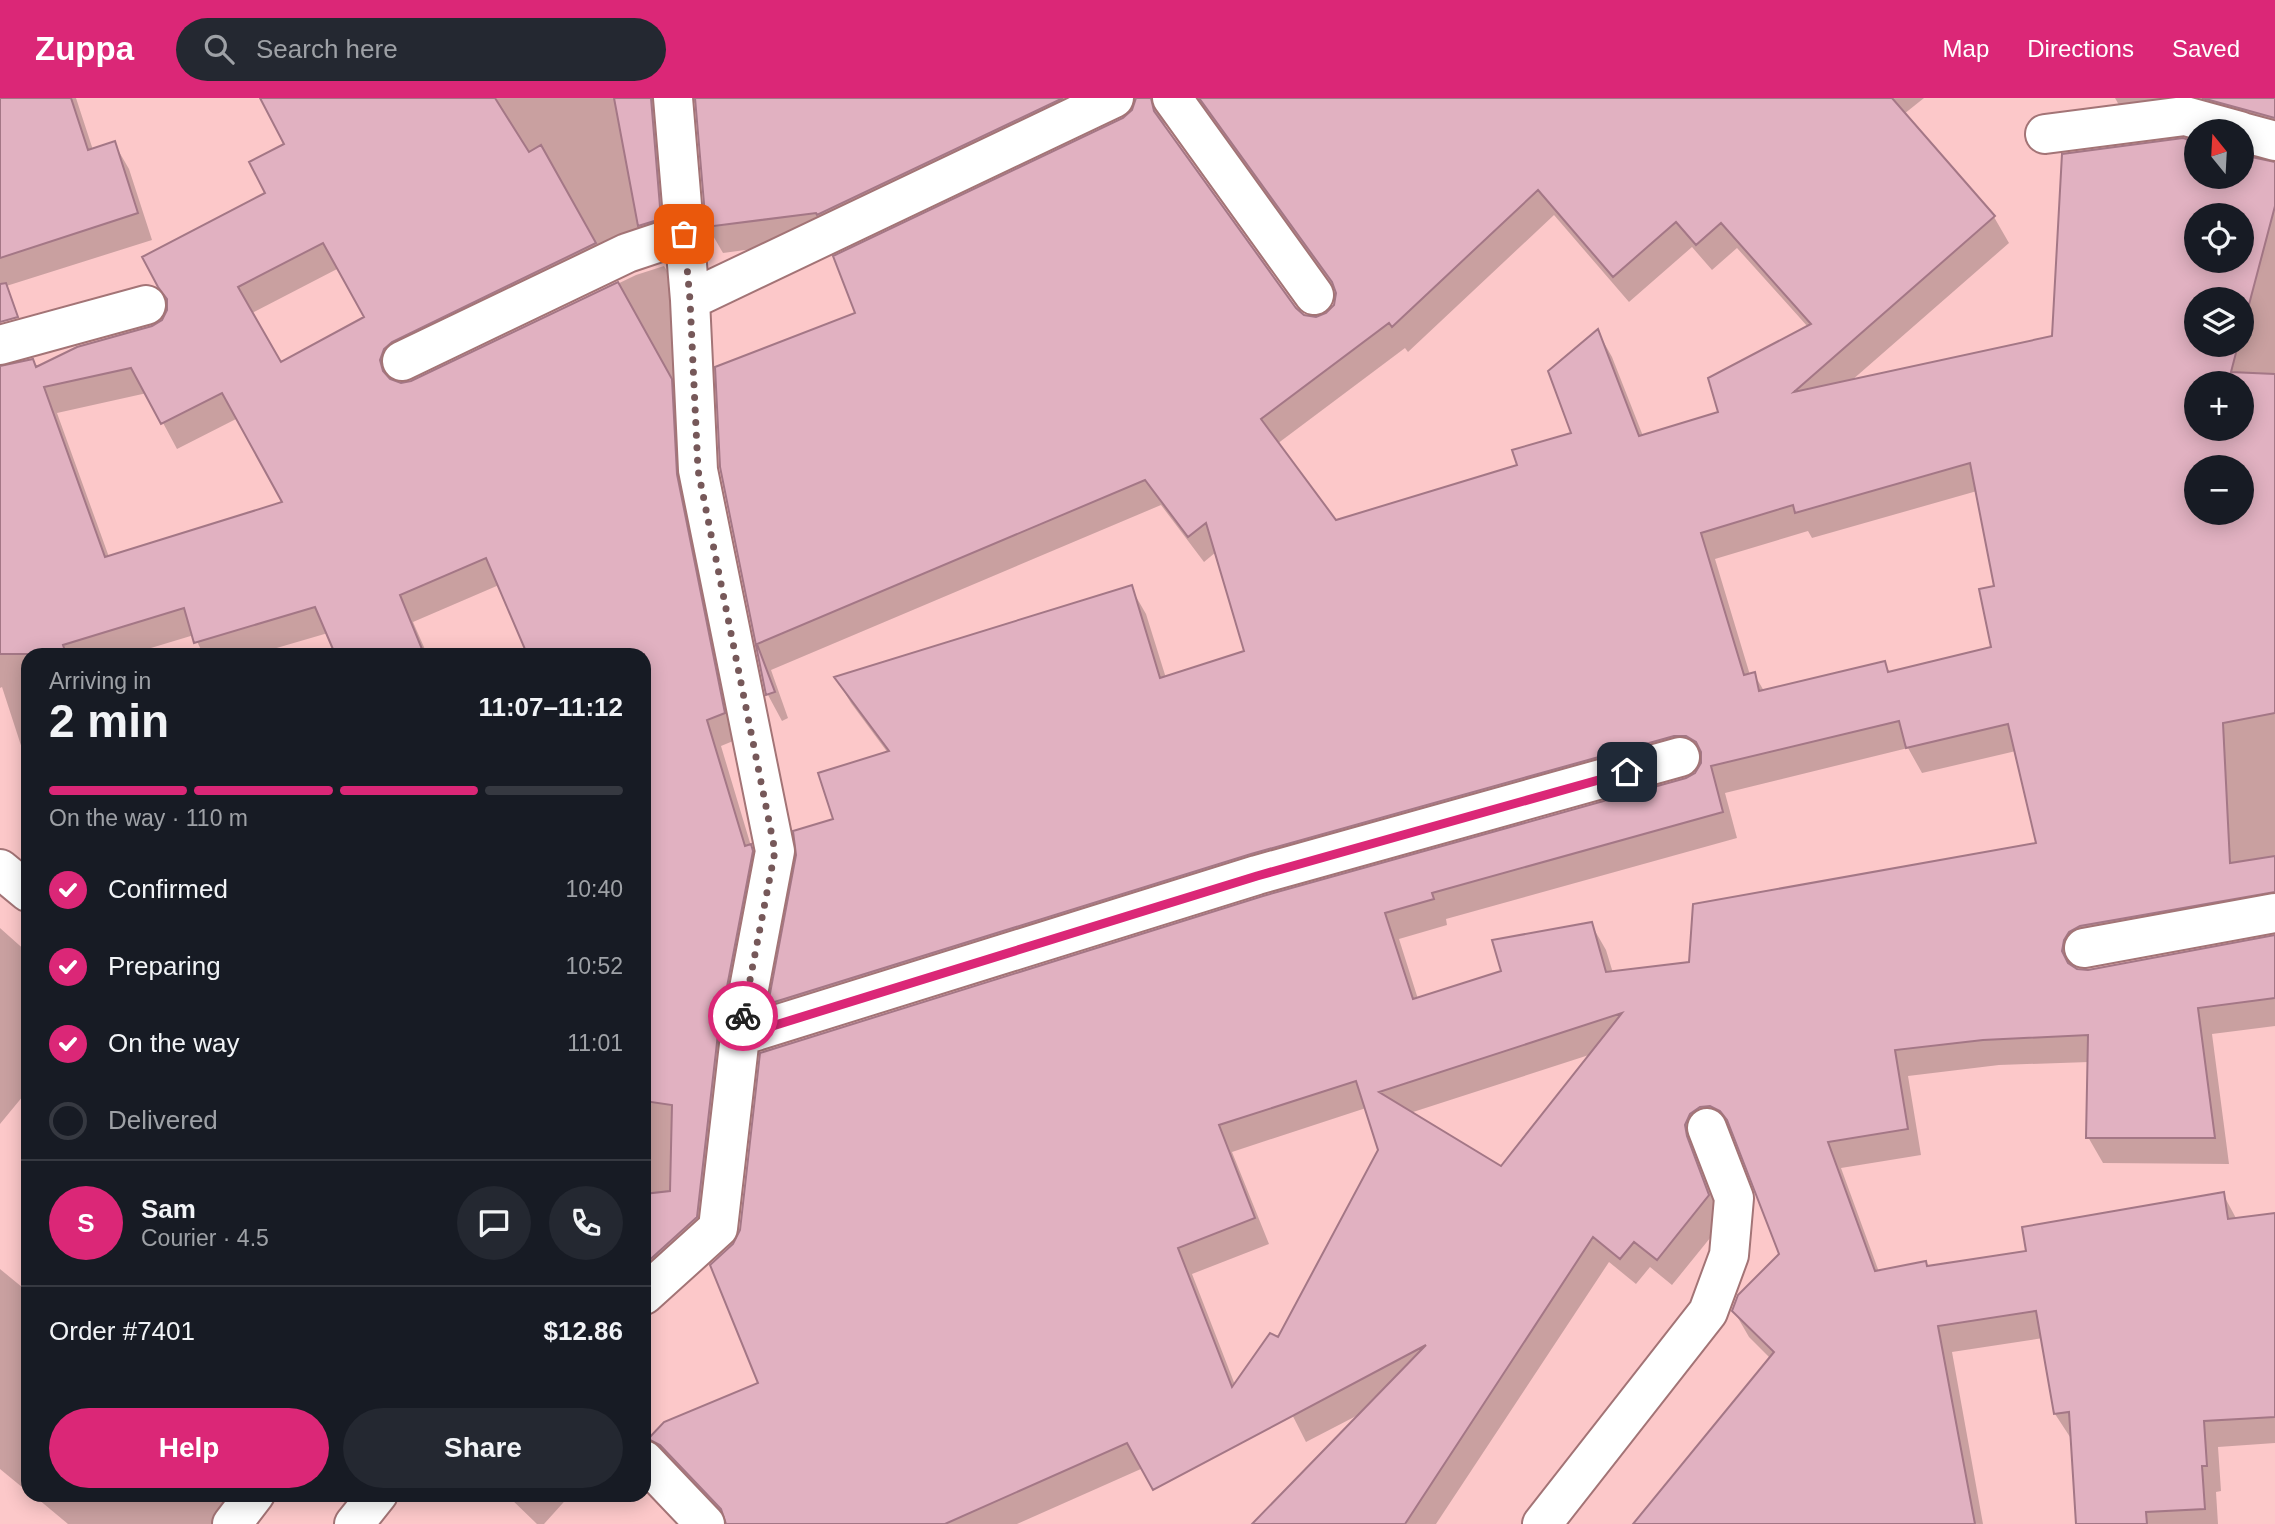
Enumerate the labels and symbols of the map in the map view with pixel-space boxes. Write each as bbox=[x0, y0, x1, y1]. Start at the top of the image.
north arrow bbox=[2184, 119, 2254, 189]
pin bbox=[654, 204, 714, 264]
pin bbox=[1597, 742, 1657, 802]
courier bbox=[708, 981, 778, 1051]

